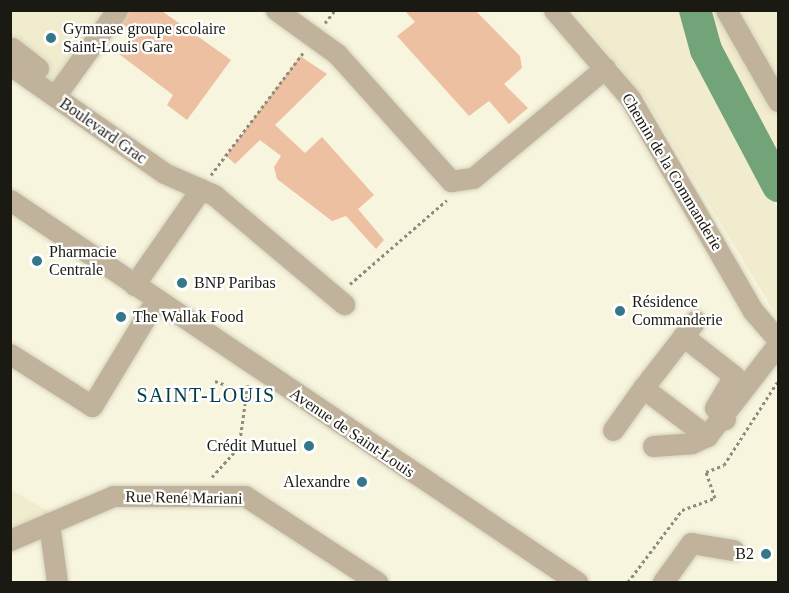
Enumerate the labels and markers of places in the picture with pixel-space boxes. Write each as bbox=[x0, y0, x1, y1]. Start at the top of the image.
place label: Gymnase groupe scolaire Saint-Louis Gare bbox=[63, 19, 226, 57]
marker: Gymnase groupe scolaire Saint-Louis Gare bbox=[44, 31, 58, 45]
place label: Pharmacie Centrale bbox=[49, 242, 117, 280]
marker: Pharmacie Centrale bbox=[30, 254, 44, 268]
place label: BNP Paribas bbox=[194, 273, 276, 293]
marker: BNP Paribas bbox=[175, 276, 189, 290]
place label: Résidence Commanderie bbox=[632, 292, 723, 330]
marker: Résidence Commanderie bbox=[613, 304, 627, 318]
place label: The Wallak Food bbox=[133, 307, 244, 327]
marker: The Wallak Food bbox=[114, 310, 128, 324]
place label: Crédit Mutuel bbox=[207, 436, 297, 456]
marker: Crédit Mutuel bbox=[302, 439, 316, 453]
place label: Alexandre bbox=[283, 472, 350, 492]
marker: Alexandre bbox=[355, 475, 369, 489]
place label: B2 bbox=[735, 544, 754, 564]
marker: B2 bbox=[759, 547, 773, 561]

